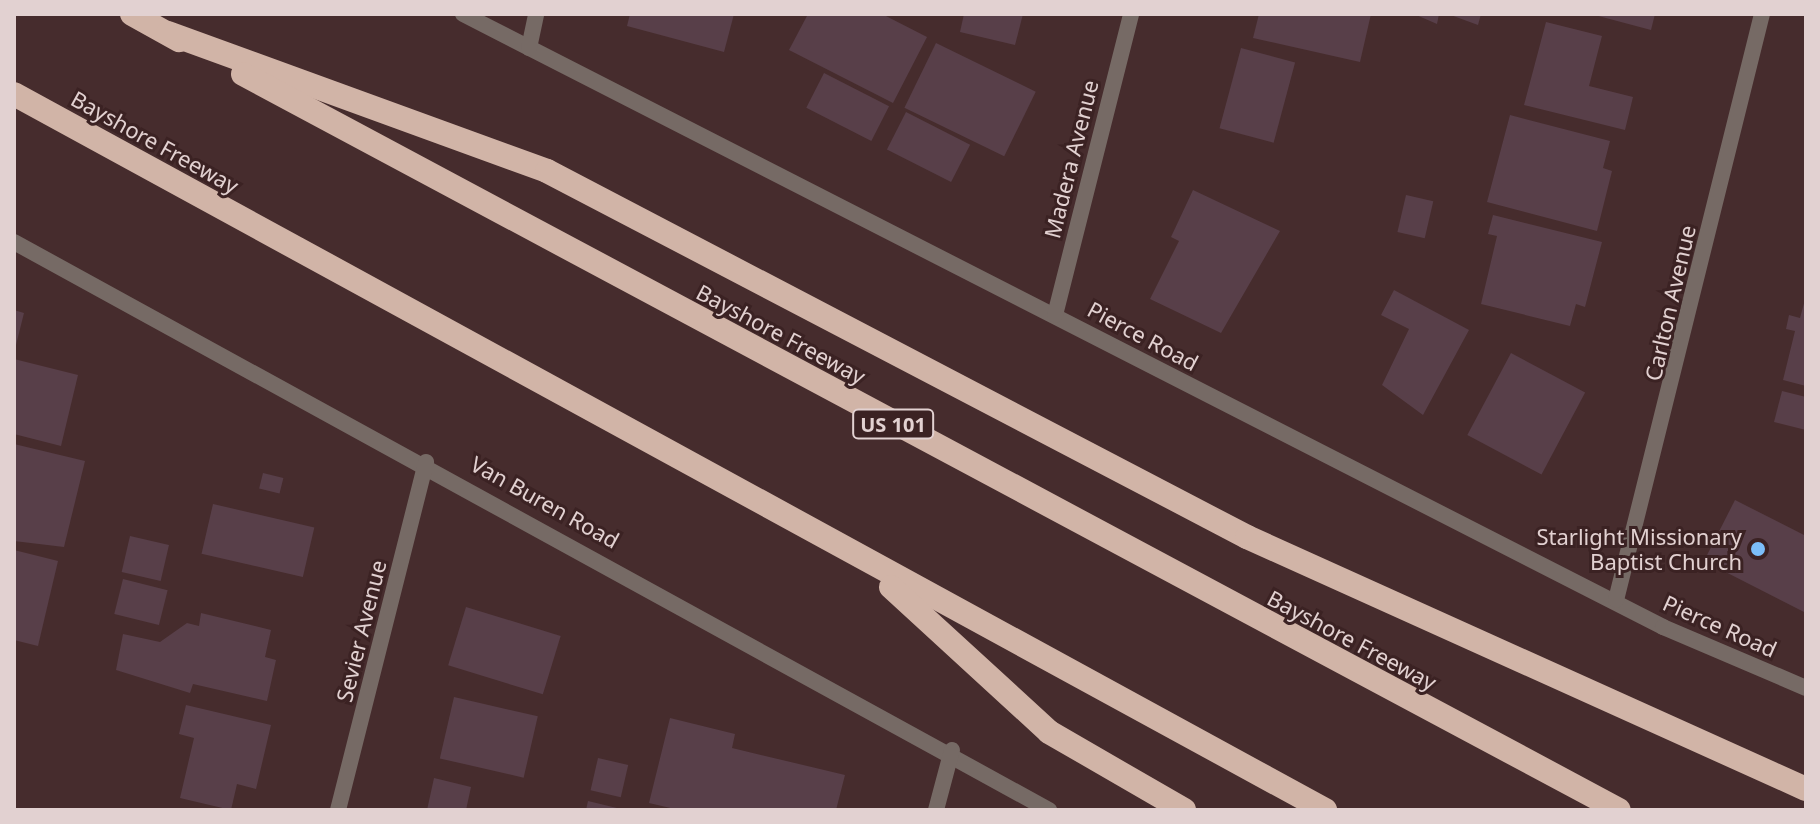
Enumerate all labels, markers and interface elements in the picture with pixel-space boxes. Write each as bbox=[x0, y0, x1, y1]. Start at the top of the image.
street label: Madera Avenue bbox=[1039, 77, 1103, 241]
street label: Bayshore Freeway bbox=[67, 85, 243, 199]
street label: Carlton Avenue bbox=[1639, 223, 1701, 383]
street label: Bayshore Freeway bbox=[692, 278, 870, 390]
street label: Pierce Road bbox=[1083, 296, 1203, 376]
road number: US 101 bbox=[851, 408, 935, 440]
street label: Van Buren Road bbox=[466, 450, 624, 554]
place label: Starlight Missionary Baptist Church bbox=[1536, 523, 1742, 574]
marker: Starlight Missionary Baptist Church bbox=[1749, 540, 1767, 558]
street label: Sevier Avenue bbox=[331, 557, 391, 705]
street label: Bayshore Freeway bbox=[1263, 584, 1441, 696]
street label: Pierce Road bbox=[1659, 589, 1781, 663]

